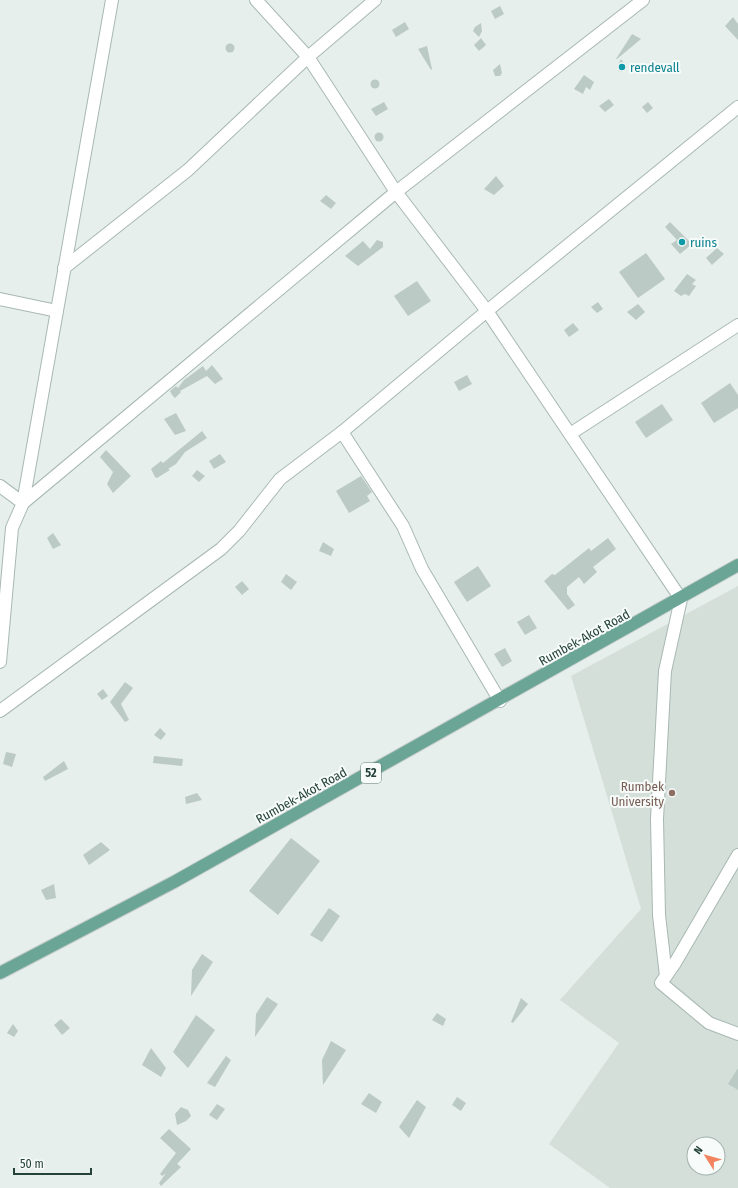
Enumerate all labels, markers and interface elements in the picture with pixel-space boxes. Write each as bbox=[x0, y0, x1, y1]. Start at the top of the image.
place label: rendevall bbox=[630, 60, 680, 75]
marker: rendevall bbox=[617, 62, 627, 72]
place label: ruins bbox=[690, 235, 717, 250]
marker: ruins bbox=[677, 237, 687, 247]
street label: Rumbek-Akot Road bbox=[536, 606, 632, 669]
road number: 52 bbox=[361, 763, 381, 783]
street label: Rumbek-Akot Road bbox=[253, 764, 349, 827]
place label: Rumbek University bbox=[611, 779, 665, 809]
marker: Rumbek University bbox=[667, 788, 677, 798]
north arrow bbox=[686, 1136, 726, 1176]
text: N bbox=[691, 1144, 706, 1157]
scale bar bbox=[14, 1150, 91, 1176]
text: 50 m bbox=[20, 1157, 44, 1171]

